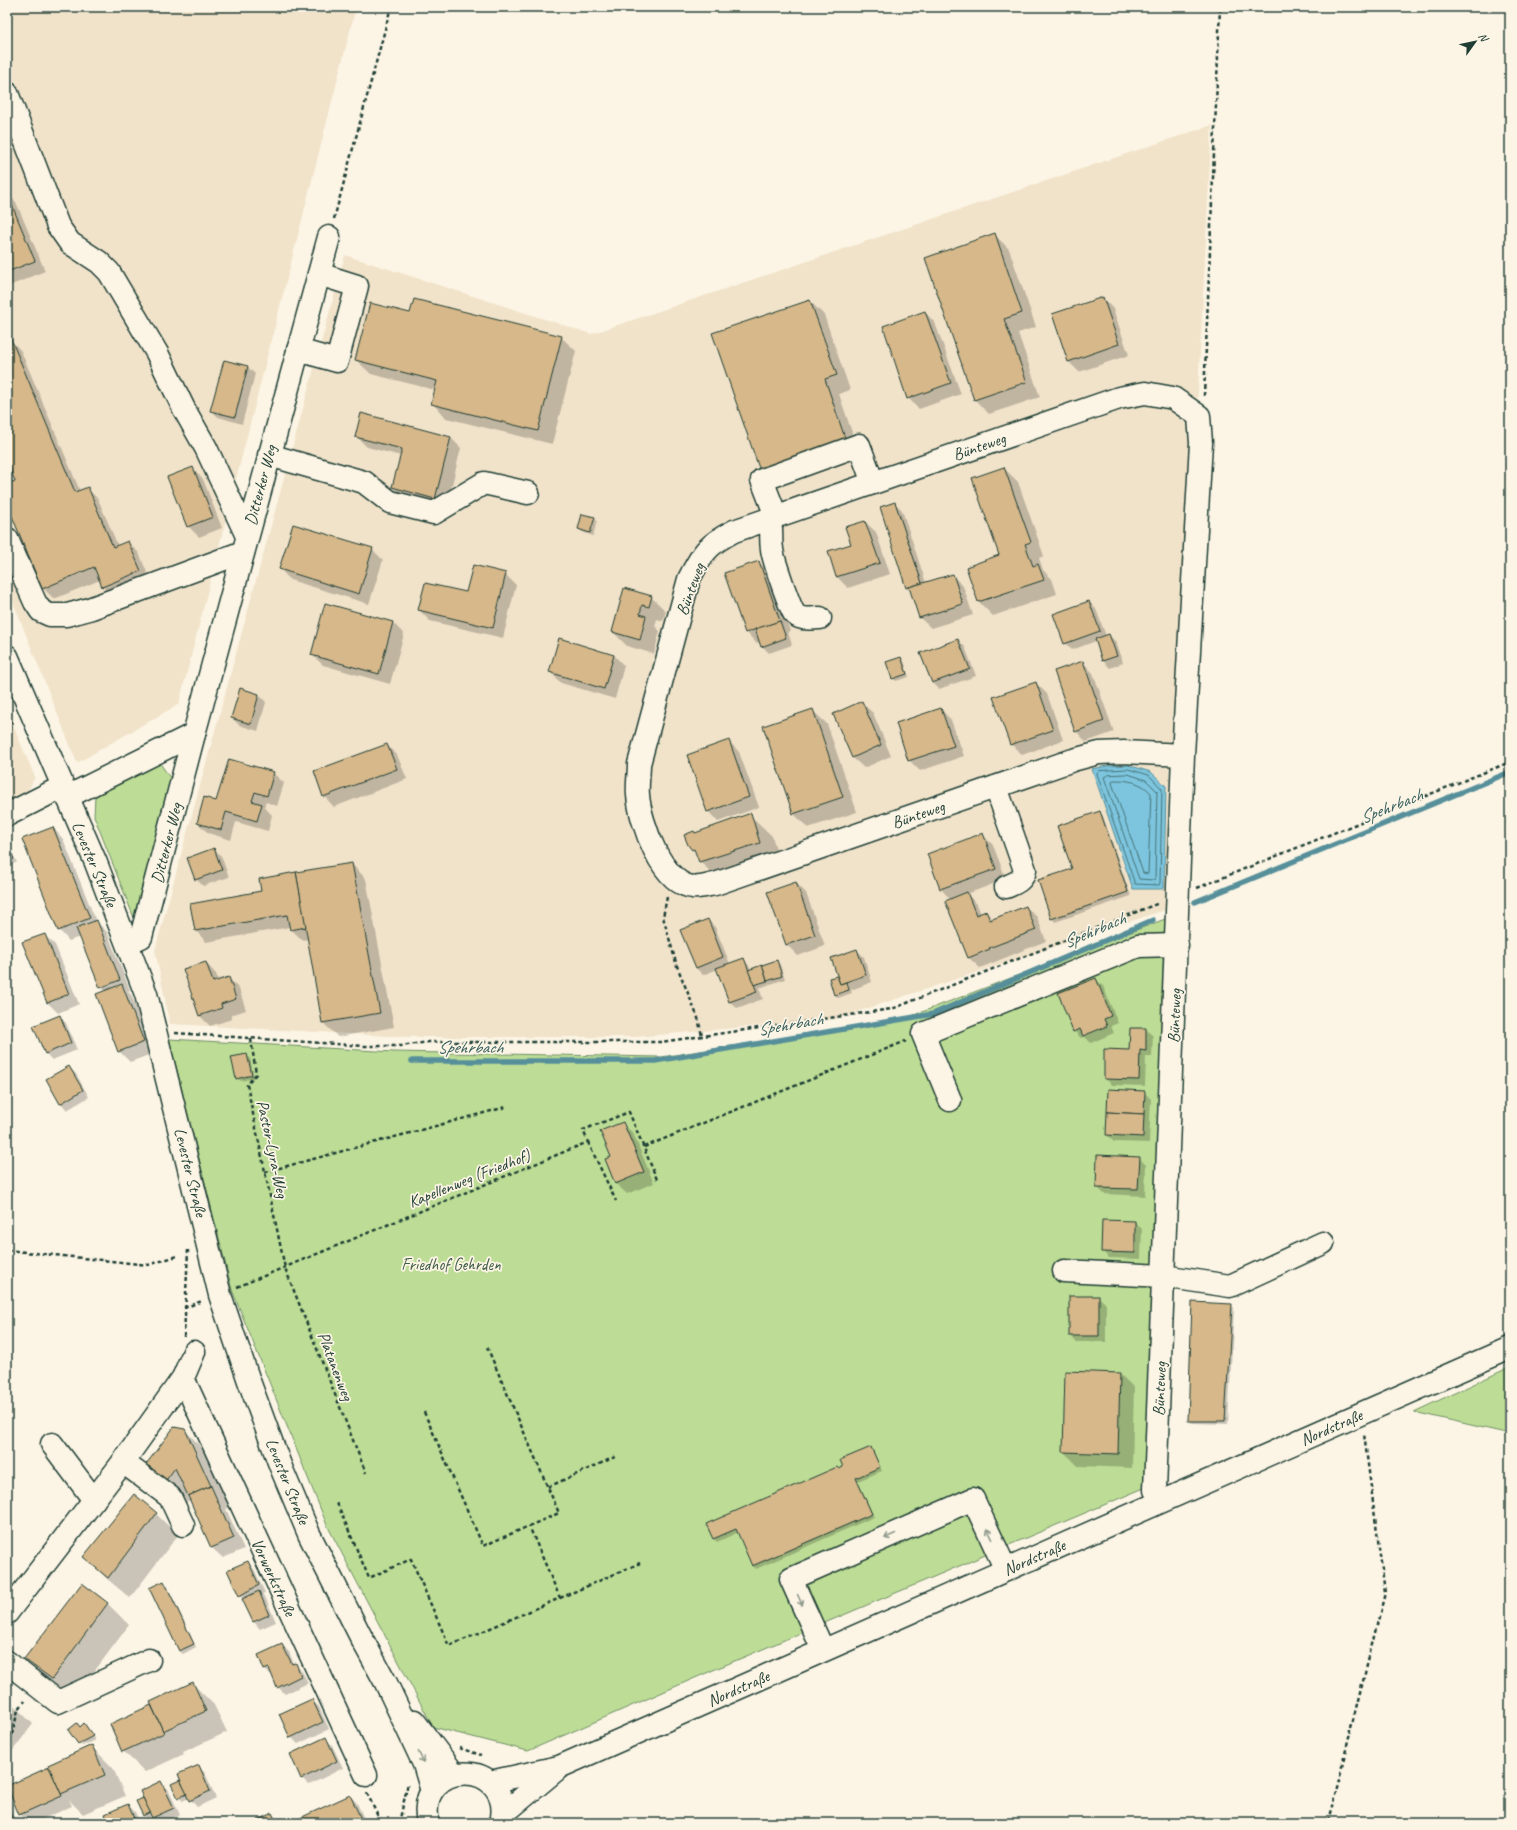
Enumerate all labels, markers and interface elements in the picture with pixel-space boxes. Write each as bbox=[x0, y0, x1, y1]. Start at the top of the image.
north arrow bbox=[1455, 22, 1495, 62]
text: N bbox=[1476, 30, 1492, 45]
street label: Bünteweg bbox=[950, 427, 1009, 465]
street label: Ditterker Weg bbox=[240, 442, 281, 527]
street label: Bünteweg bbox=[671, 559, 710, 618]
water label: Spehrbach bbox=[1356, 783, 1427, 828]
street label: Bünteweg bbox=[889, 795, 948, 833]
street label: Ditterker Weg bbox=[146, 800, 187, 885]
street label: Levester Straße bbox=[67, 818, 123, 911]
water label: Spehrbach bbox=[1060, 906, 1130, 953]
street label: Bünteweg bbox=[1163, 988, 1186, 1044]
water label: Spehrbach bbox=[756, 1007, 826, 1041]
water label: Spehrbach bbox=[437, 1036, 505, 1058]
street label: Pastor-Lyra-Weg bbox=[252, 1098, 293, 1201]
street label: Levester Straße bbox=[169, 1126, 212, 1220]
street label: Kapellenweg (Friedhof) bbox=[405, 1144, 534, 1212]
park label: Friedhof Gehrden bbox=[401, 1254, 501, 1275]
street label: Platanenweg bbox=[313, 1329, 359, 1404]
street label: Bünteweg bbox=[1148, 1361, 1171, 1417]
street label: Nordstraße bbox=[1297, 1404, 1367, 1450]
street label: Levester Straße bbox=[261, 1435, 315, 1529]
one-way arrow bbox=[986, 1528, 993, 1540]
one-way arrow bbox=[884, 1532, 896, 1540]
street label: Nordstraße bbox=[1000, 1534, 1070, 1580]
street label: Vorwerkstraße bbox=[246, 1535, 301, 1621]
one-way arrow bbox=[797, 1593, 804, 1605]
street label: Nordstraße bbox=[704, 1665, 774, 1711]
one-way arrow bbox=[418, 1750, 425, 1762]

